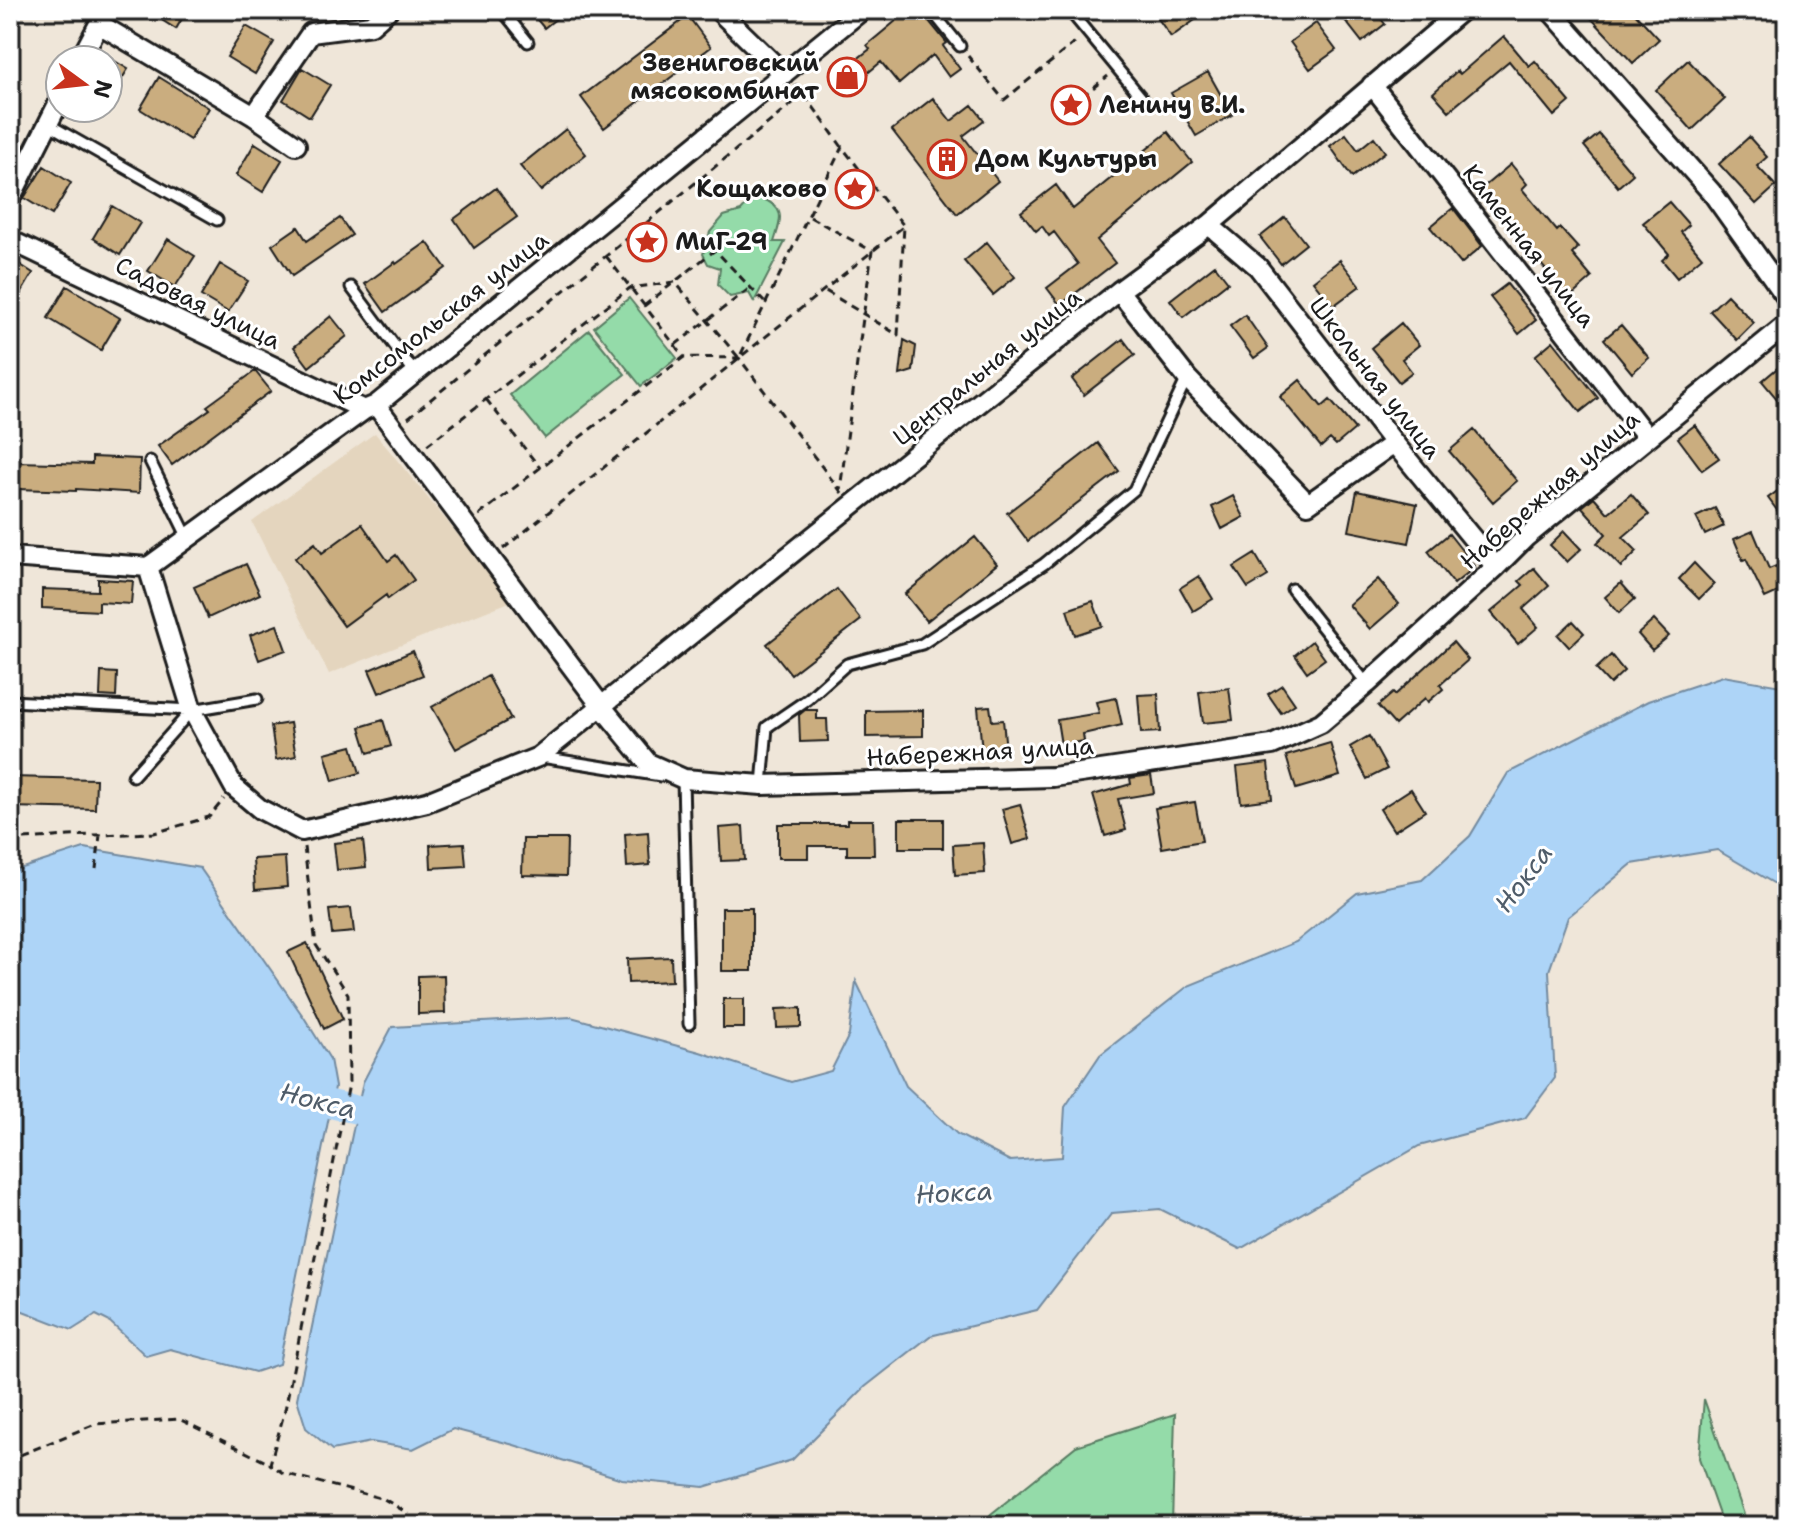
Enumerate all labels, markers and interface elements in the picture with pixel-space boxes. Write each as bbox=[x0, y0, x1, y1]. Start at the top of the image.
north arrow bbox=[44, 44, 124, 124]
place label: Звениговский мясокомбинат bbox=[630, 47, 820, 107]
shop icon: Звениговский мясокомбинат bbox=[826, 56, 868, 98]
text: N bbox=[87, 77, 119, 101]
place icon: Ленину В.И. bbox=[1050, 84, 1092, 126]
place label: Ленину В.И. bbox=[1099, 89, 1246, 121]
building icon: Дом Культуры bbox=[926, 138, 968, 180]
place label: Дом Культуры bbox=[975, 143, 1157, 175]
street label: Каменная улица bbox=[1455, 158, 1603, 334]
place icon: Кощаково bbox=[834, 168, 876, 210]
place label: Кощаково bbox=[696, 173, 827, 205]
place icon: МиГ-29 bbox=[626, 221, 668, 263]
street label: Комсомольская улица bbox=[327, 224, 555, 412]
place label: МиГ-29 bbox=[675, 226, 768, 258]
street label: Садовая улица bbox=[110, 249, 286, 357]
street label: Центральная улица bbox=[886, 281, 1088, 453]
street label: Школьная улица bbox=[1302, 290, 1448, 466]
street label: Набережная улица bbox=[1454, 403, 1646, 577]
street label: Набережная улица bbox=[865, 730, 1095, 774]
water label: Нокса bbox=[1486, 837, 1560, 919]
water label: Нокса bbox=[276, 1074, 360, 1126]
water label: Нокса bbox=[915, 1173, 993, 1211]

